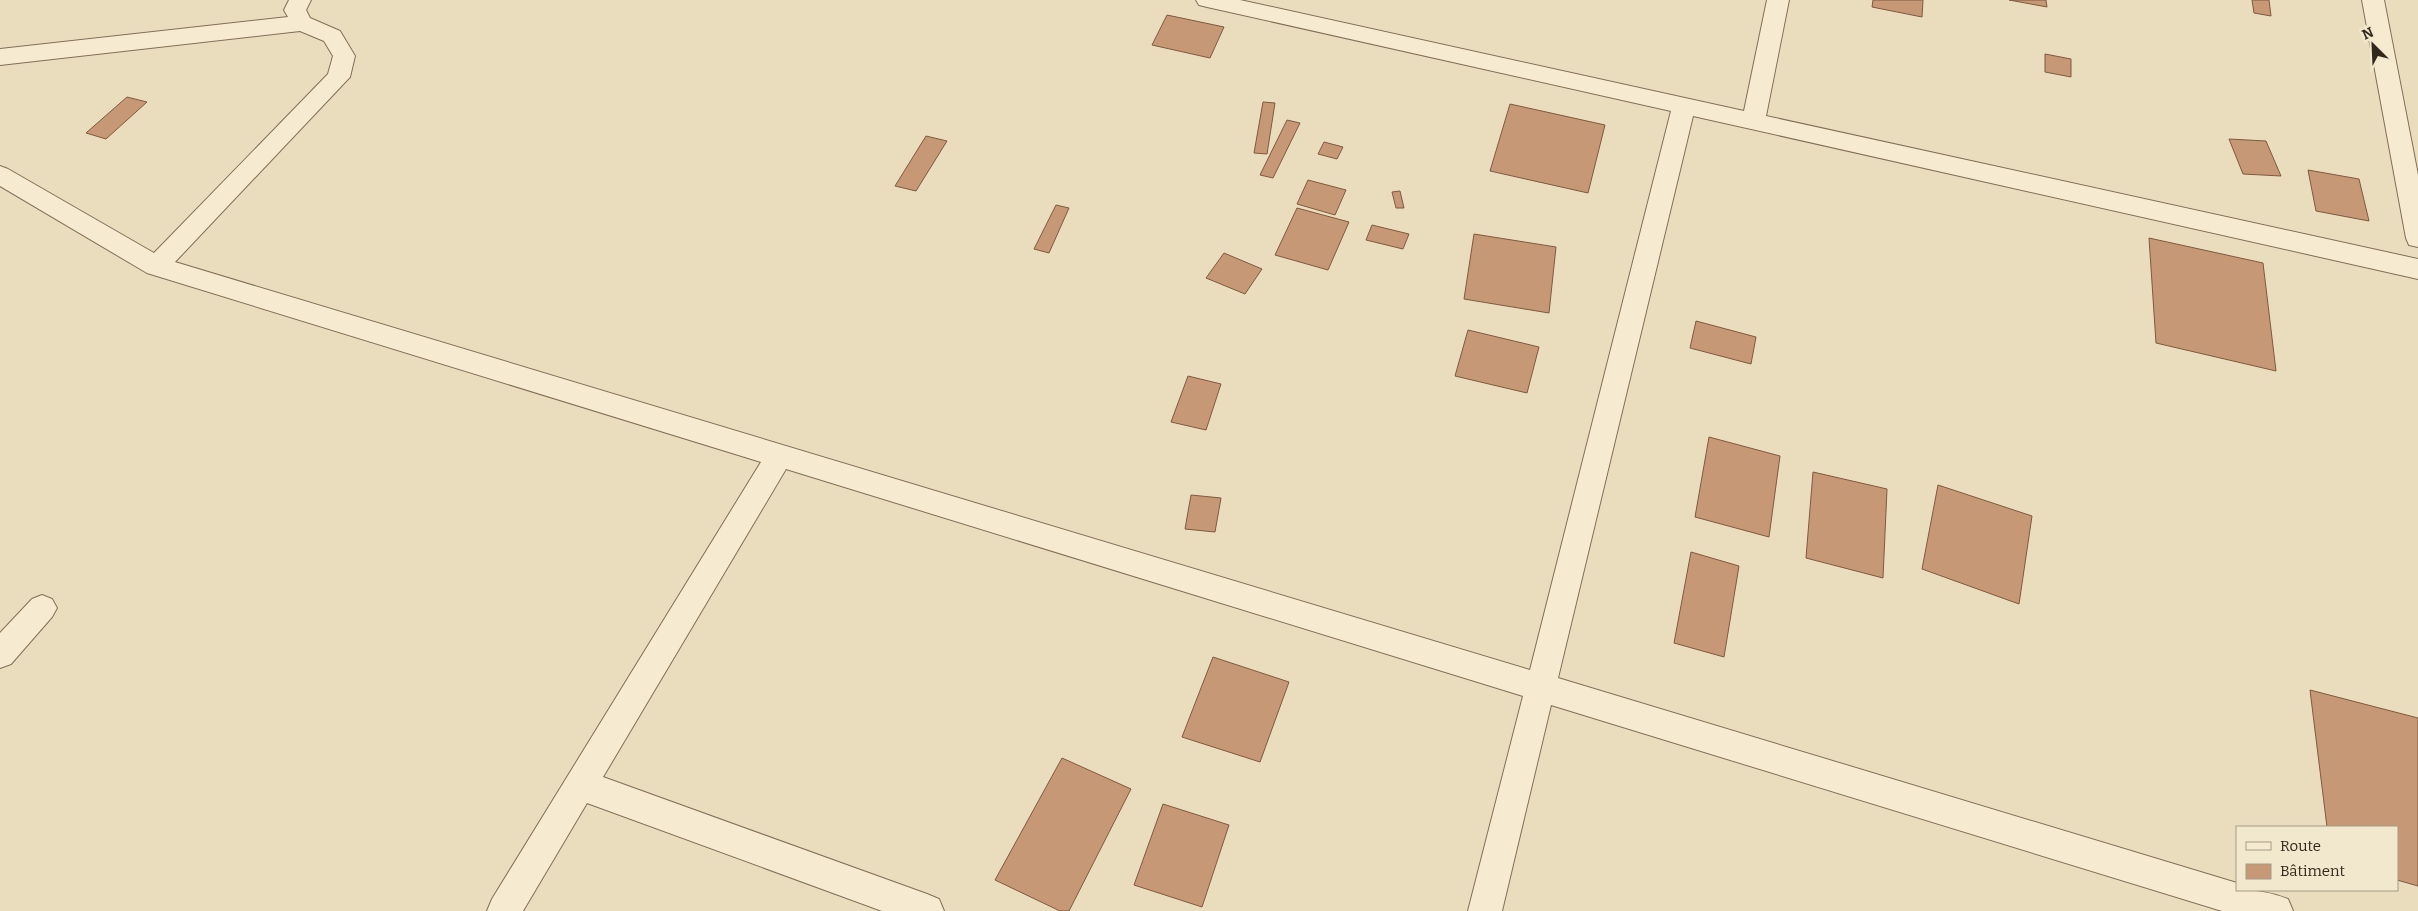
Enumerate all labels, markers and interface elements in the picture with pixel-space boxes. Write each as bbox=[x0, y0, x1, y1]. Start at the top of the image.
north arrow bbox=[2348, 20, 2398, 70]
text: N bbox=[2360, 24, 2376, 44]
legend bbox=[2236, 826, 2398, 891]
text: Route bbox=[2280, 837, 2321, 855]
text: Bâtiment bbox=[2280, 862, 2345, 880]

